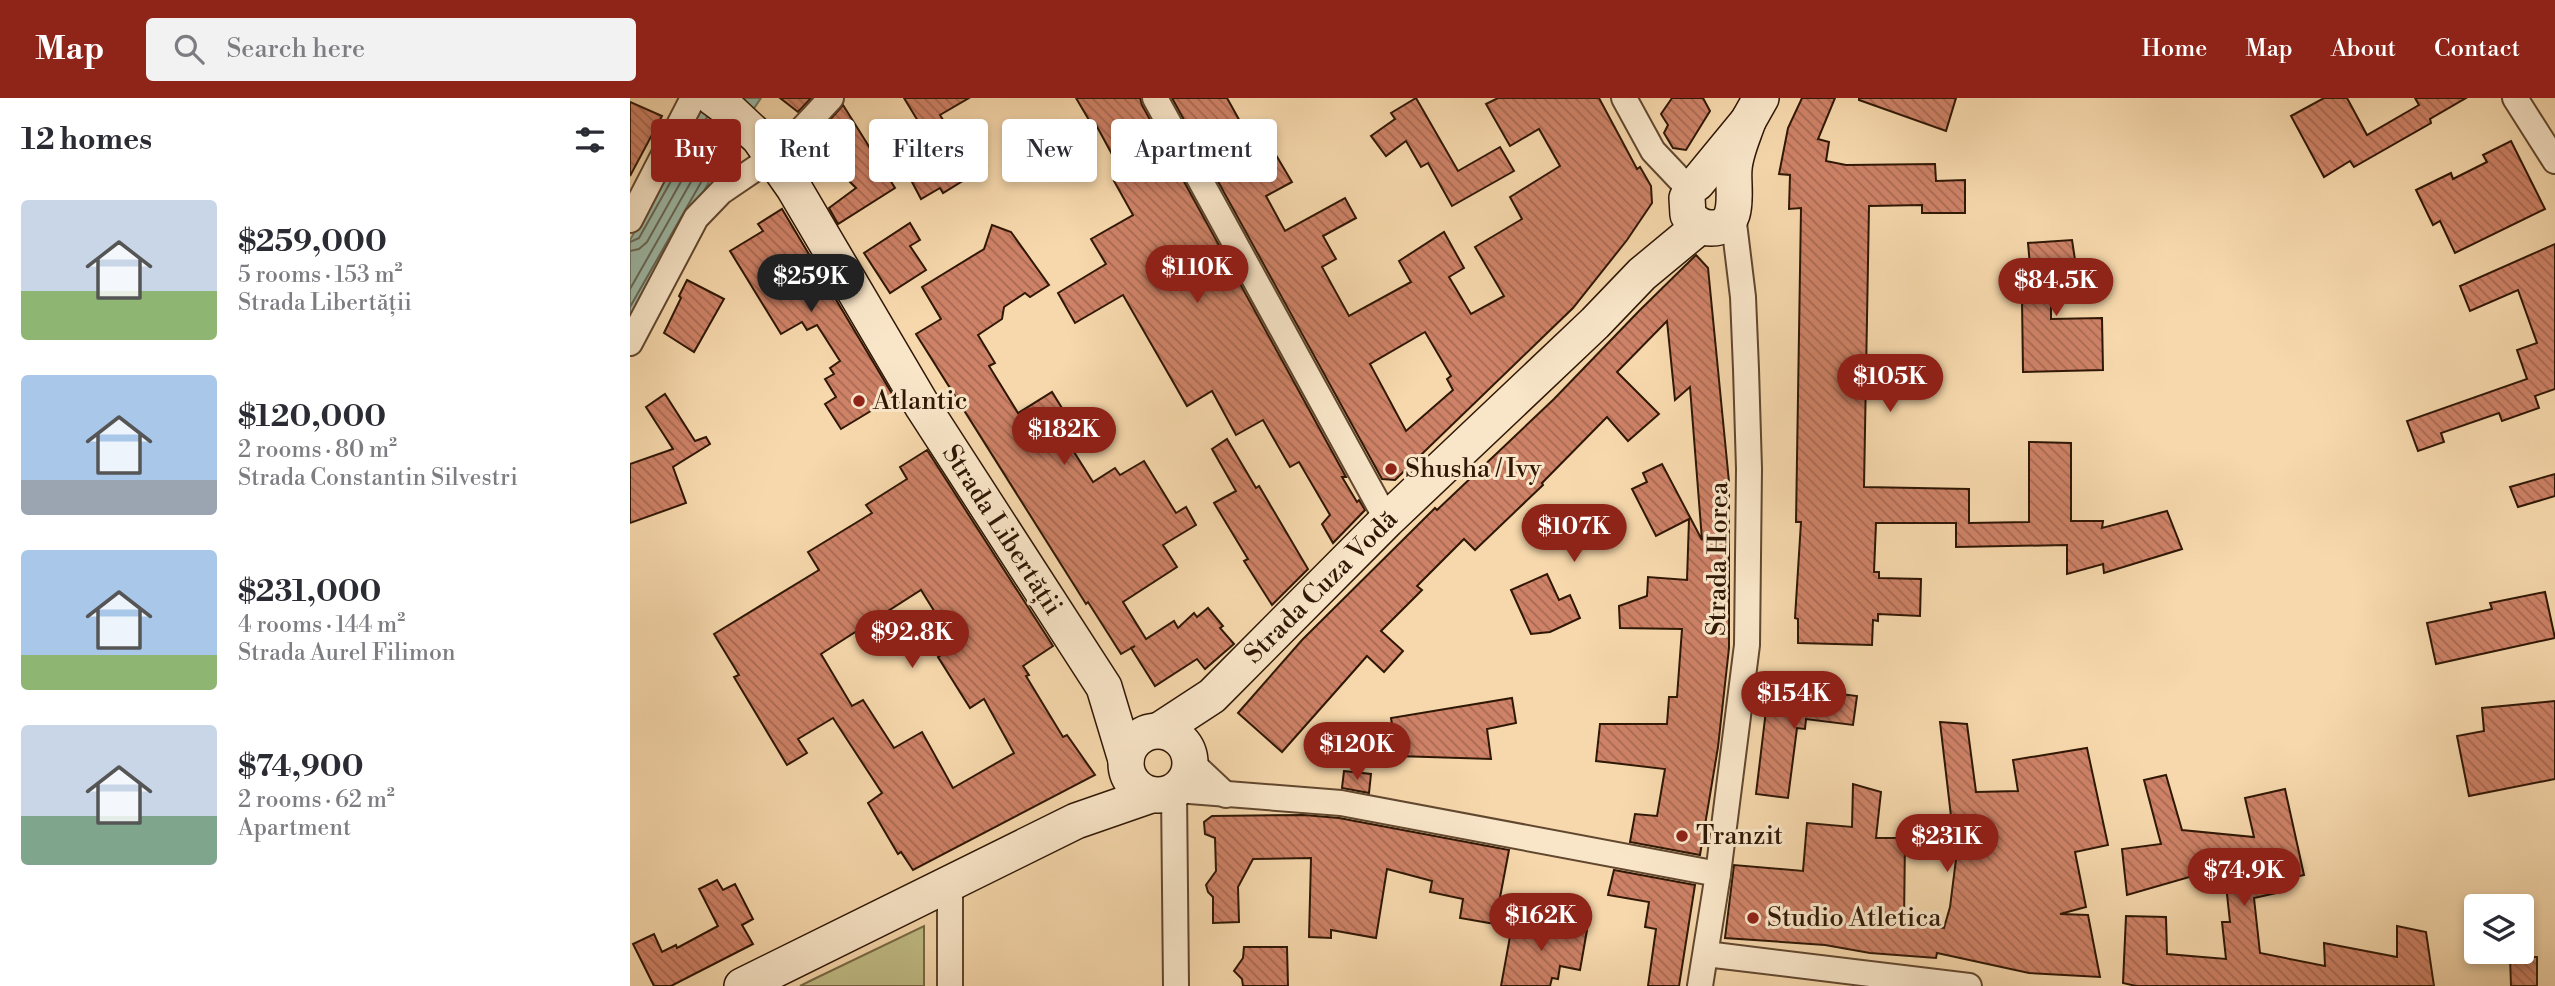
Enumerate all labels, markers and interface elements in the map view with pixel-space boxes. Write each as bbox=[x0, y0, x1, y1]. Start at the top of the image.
search box bbox=[146, 18, 636, 81]
text: Map bbox=[35, 29, 104, 70]
icon: search bbox=[170, 30, 208, 68]
text: Search here bbox=[226, 33, 365, 65]
text: Home bbox=[2142, 34, 2207, 64]
text: Map bbox=[2245, 34, 2293, 64]
text: About bbox=[2331, 34, 2396, 64]
text: Contact bbox=[2434, 34, 2520, 64]
chip: Buy bbox=[651, 119, 741, 182]
chip: Rent bbox=[755, 119, 855, 182]
chip: Filters bbox=[869, 119, 988, 182]
chip: New bbox=[1002, 119, 1097, 182]
chip: Apartment bbox=[1111, 119, 1277, 182]
text: 12 homes bbox=[21, 121, 152, 159]
icon: filters bbox=[571, 121, 609, 159]
text: $259,000 bbox=[238, 223, 387, 261]
icon: home bbox=[77, 228, 161, 312]
pin: $110K bbox=[1148, 246, 1246, 305]
pin: $259K bbox=[762, 254, 860, 314]
text: $110K bbox=[1161, 254, 1233, 282]
pin: $84.5K bbox=[1999, 258, 2113, 318]
text: 5 rooms · 153 m² bbox=[238, 261, 403, 289]
text: $259K bbox=[773, 263, 849, 291]
text: $84.5K bbox=[2014, 267, 2098, 295]
text: Strada Libertății bbox=[238, 289, 412, 317]
pin: $105K bbox=[1841, 354, 1939, 414]
text: $105K bbox=[1853, 363, 1927, 391]
place label: Atlantic bbox=[872, 385, 968, 417]
marker: Atlantic bbox=[851, 393, 867, 409]
text: $120,000 bbox=[238, 398, 386, 436]
icon: home bbox=[77, 403, 161, 487]
pin: $182K bbox=[1015, 408, 1113, 467]
text: $182K bbox=[1028, 416, 1100, 444]
text: 2 rooms · 80 m² bbox=[238, 436, 397, 464]
street label: Strada Libertății bbox=[935, 439, 1069, 621]
place label: Shusha / Ivy bbox=[1405, 453, 1542, 485]
marker: Shusha / Ivy bbox=[1383, 461, 1399, 477]
text: Strada Constantin Silvestri bbox=[238, 464, 518, 492]
street label: Strada Horea bbox=[1701, 481, 1735, 636]
street label: Strada Cuza Vodă bbox=[1237, 503, 1405, 671]
pin: $107K bbox=[1525, 504, 1623, 564]
text: $107K bbox=[1538, 513, 1610, 541]
text: $231,000 bbox=[238, 573, 381, 611]
icon: home bbox=[77, 578, 161, 662]
pin: $92.8K bbox=[855, 610, 969, 670]
text: 4 rooms · 144 m² bbox=[238, 611, 405, 639]
text: $92.8K bbox=[871, 619, 953, 647]
text: Strada Aurel Filimon bbox=[238, 639, 456, 667]
pin: $154K bbox=[1745, 672, 1843, 731]
text: $154K bbox=[1757, 680, 1831, 708]
pin: $120K bbox=[1308, 722, 1406, 782]
text: $120K bbox=[1320, 731, 1394, 759]
text: $74,900 bbox=[238, 748, 363, 786]
icon: home bbox=[77, 753, 161, 837]
text: 2 rooms · 62 m² bbox=[238, 786, 395, 814]
text: Apartment bbox=[238, 814, 351, 842]
pin: $231K bbox=[1898, 814, 1996, 874]
place label: Tranzit bbox=[1696, 820, 1783, 852]
text: $231K bbox=[1911, 823, 1983, 851]
marker: Tranzit bbox=[1674, 828, 1690, 844]
pin: $74.9K bbox=[2187, 848, 2301, 908]
text: $74.9K bbox=[2204, 857, 2284, 885]
pin: $162K bbox=[1492, 894, 1590, 953]
map controls bbox=[2464, 894, 2534, 964]
button: layers bbox=[2464, 894, 2534, 964]
text: $162K bbox=[1505, 902, 1577, 930]
place label: Studio Atletica bbox=[1767, 902, 1942, 934]
marker: Studio Atletica bbox=[1745, 910, 1761, 926]

